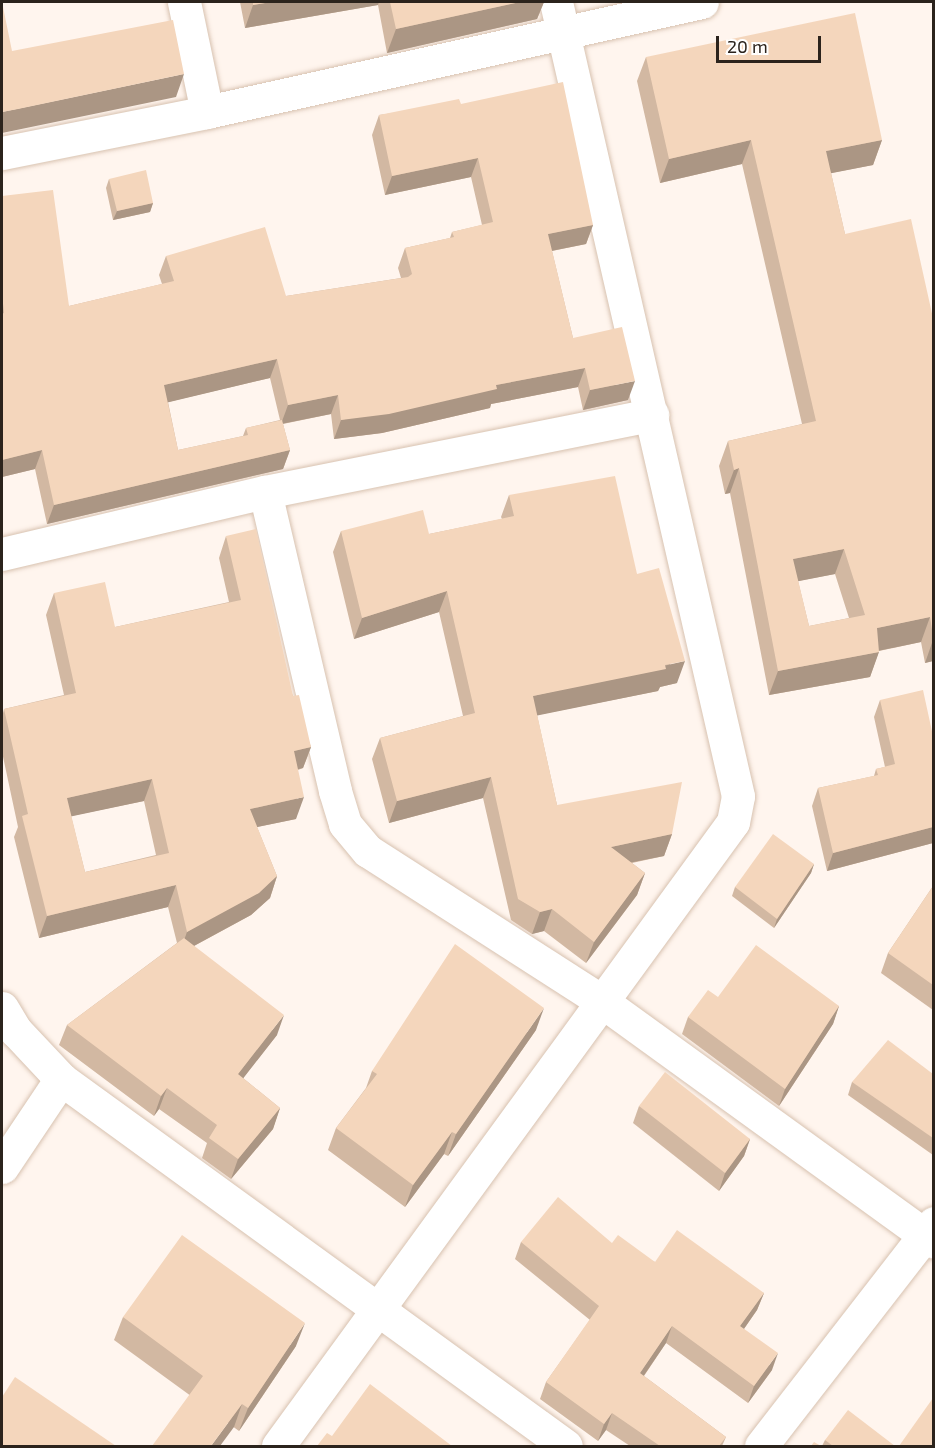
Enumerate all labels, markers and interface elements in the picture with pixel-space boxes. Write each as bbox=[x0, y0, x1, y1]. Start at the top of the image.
scale bar bbox=[719, 24, 824, 62]
text: 20 m bbox=[727, 35, 768, 57]

